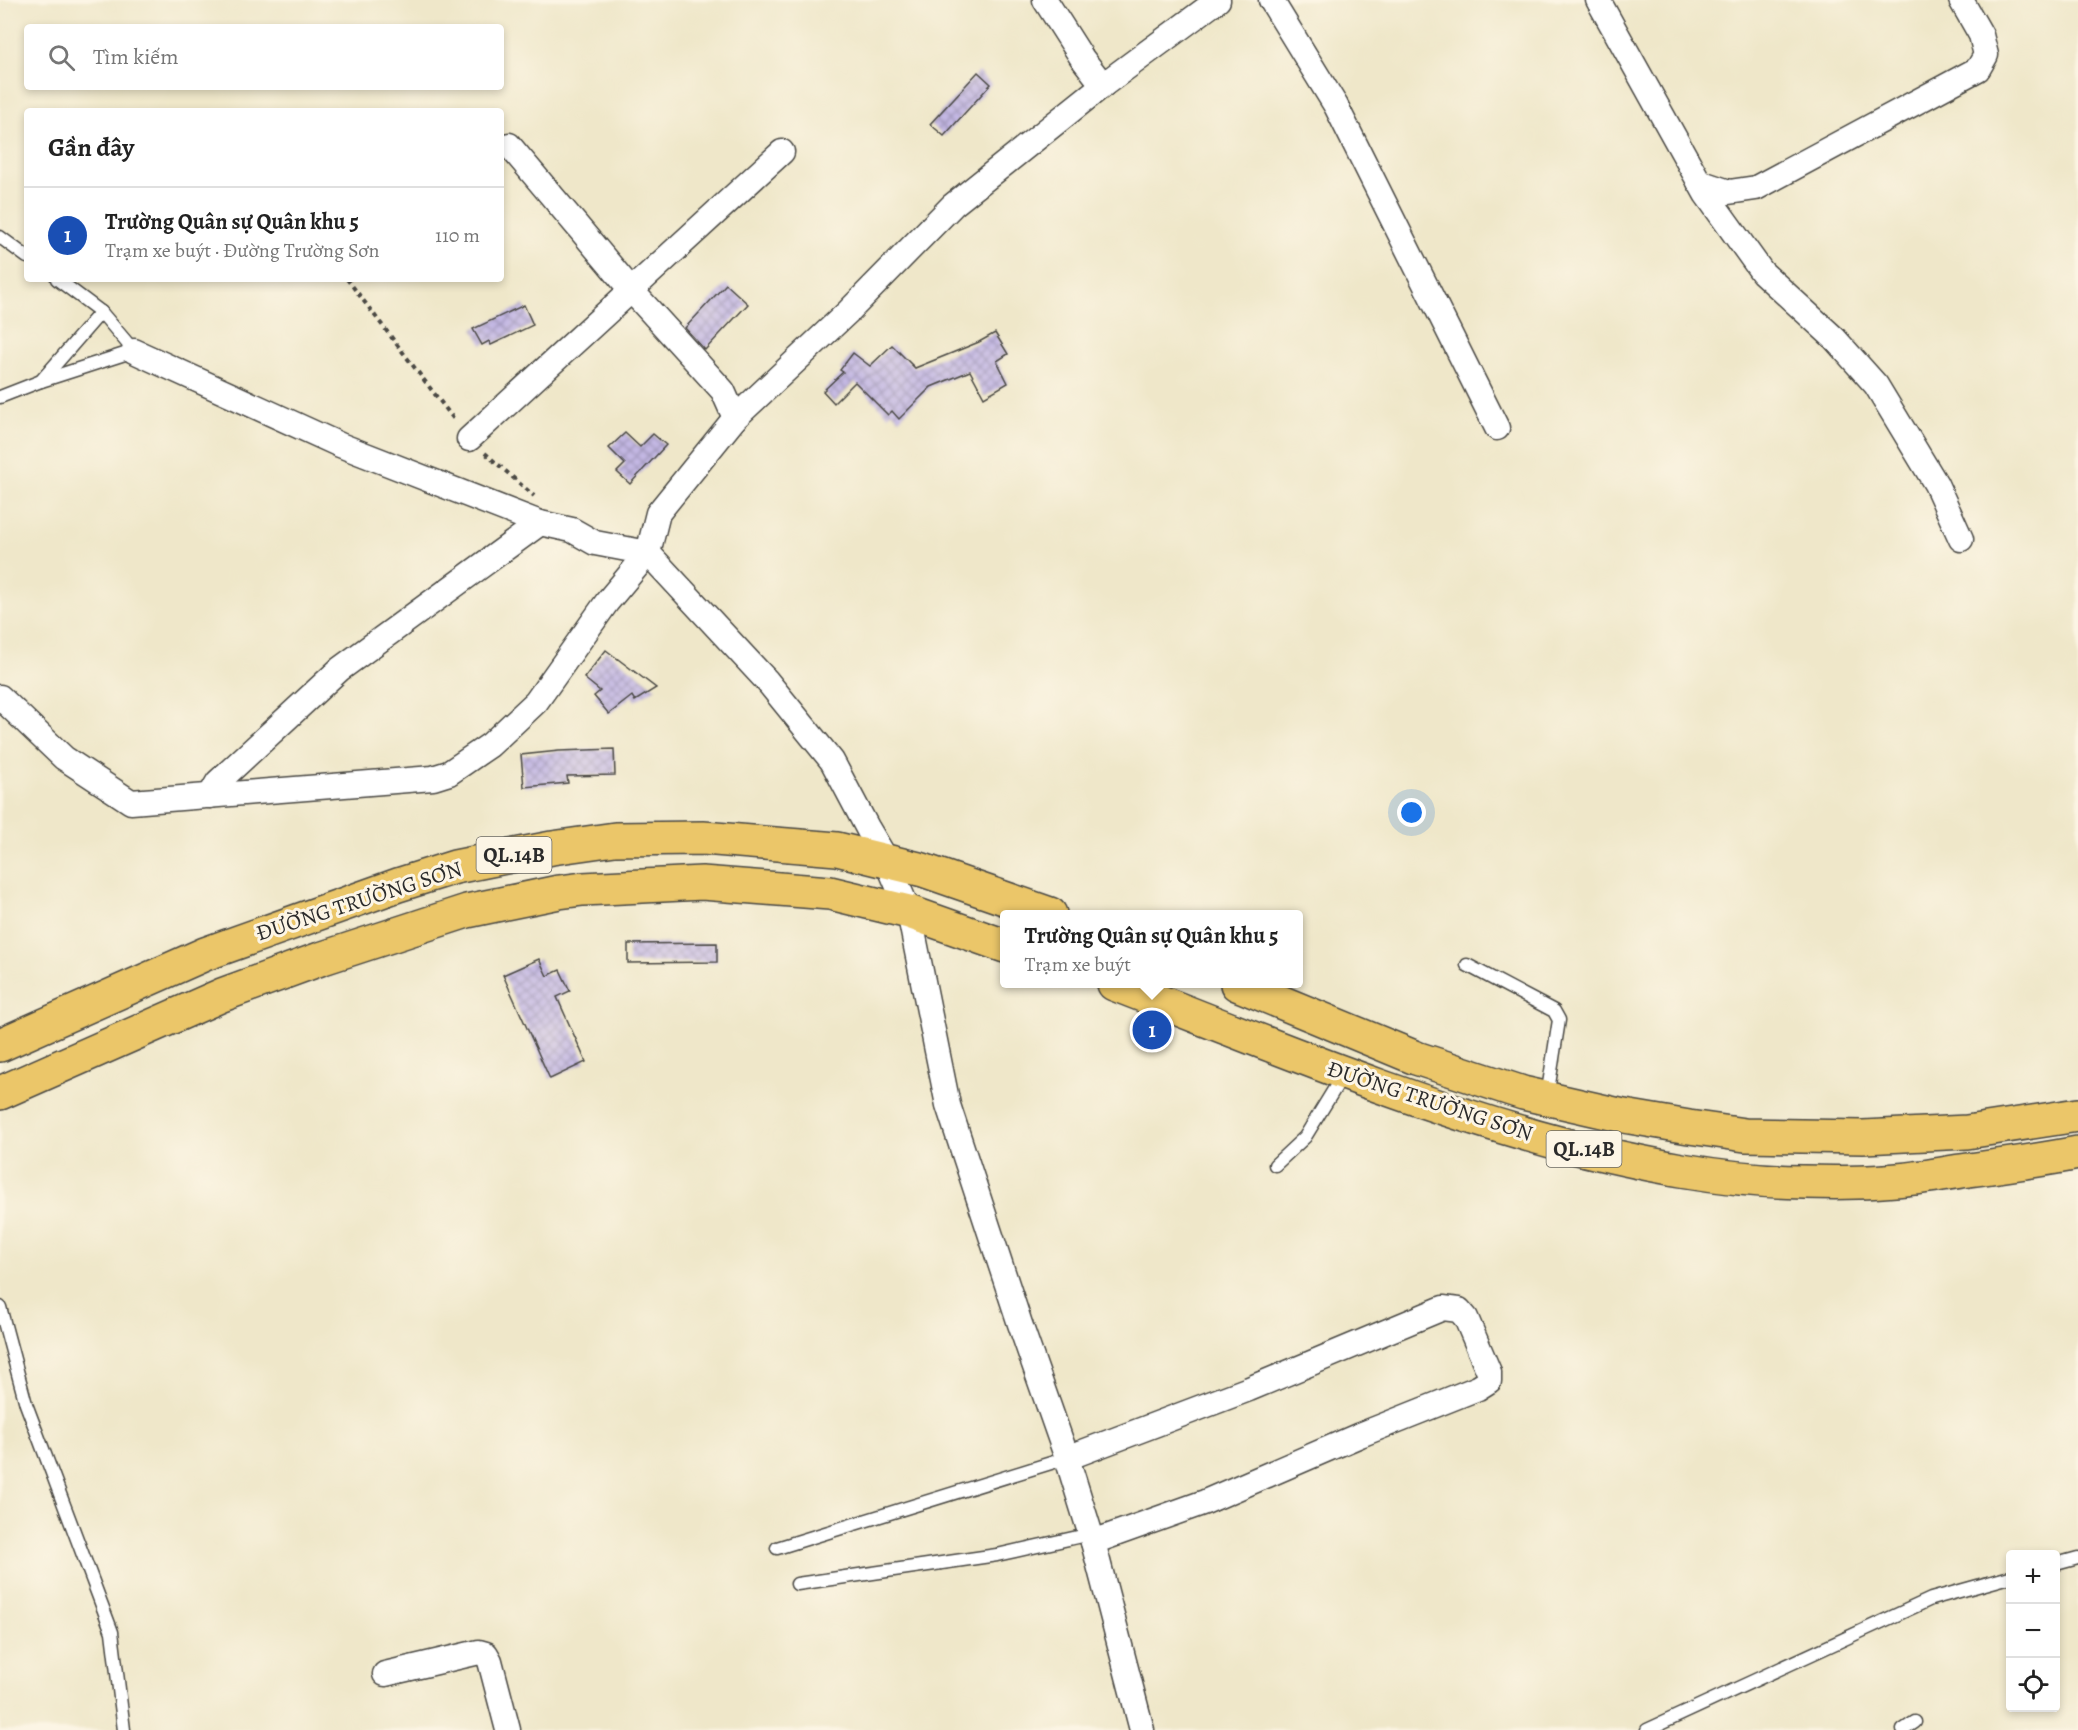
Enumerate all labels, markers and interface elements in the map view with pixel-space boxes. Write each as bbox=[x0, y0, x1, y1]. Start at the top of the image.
search box bbox=[24, 24, 504, 90]
icon: search bbox=[45, 41, 78, 74]
text: Tìm kiếm bbox=[93, 42, 179, 72]
text: Gần đây bbox=[48, 130, 134, 165]
text: Trường Quân sự Quân khu 5 bbox=[105, 207, 359, 237]
text: 1 bbox=[64, 222, 71, 249]
text: 110 m bbox=[435, 222, 480, 249]
text: Trạm xe buýt · Đường Trường Sơn bbox=[105, 237, 380, 264]
your location bbox=[1397, 798, 1426, 827]
road number: QL.14B bbox=[476, 837, 552, 873]
street label: ĐƯỜNG TRƯỜNG SƠN bbox=[252, 854, 466, 948]
popup bbox=[1000, 910, 1303, 988]
text: Trường Quân sự Quân khu 5 bbox=[1025, 921, 1278, 951]
text: Trạm xe buýt bbox=[1025, 951, 1131, 978]
pin: 1 bbox=[1132, 1008, 1172, 1052]
street label: ĐƯỜNG TRƯỜNG SƠN bbox=[1323, 1054, 1537, 1148]
road number: QL.14B bbox=[1546, 1131, 1622, 1167]
map controls bbox=[2006, 1550, 2060, 1712]
button: + bbox=[2006, 1550, 2060, 1604]
button: − bbox=[2006, 1604, 2060, 1658]
button: locate bbox=[2006, 1658, 2060, 1712]

